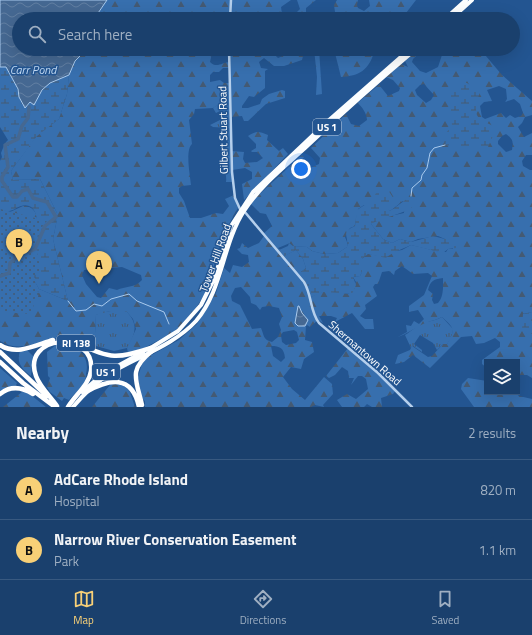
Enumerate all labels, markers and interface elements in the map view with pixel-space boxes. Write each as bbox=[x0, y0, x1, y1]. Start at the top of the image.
search box bbox=[12, 12, 520, 56]
icon: search bbox=[26, 23, 48, 45]
text: Search here bbox=[58, 23, 132, 46]
water label: Carr Pond bbox=[10, 60, 58, 79]
street label: Gilbert Stuart Road bbox=[214, 86, 232, 174]
road number: US 1 bbox=[313, 119, 341, 135]
your location bbox=[291, 159, 311, 179]
street label: Tower Hill Road bbox=[195, 221, 235, 294]
pin: B bbox=[6, 229, 32, 262]
pin: A bbox=[86, 251, 112, 284]
street label: Shermantown Road bbox=[325, 317, 405, 389]
road number: RI 138 bbox=[57, 335, 95, 351]
map controls bbox=[484, 359, 520, 395]
button: layers bbox=[484, 359, 520, 395]
road number: US 1 bbox=[92, 364, 120, 380]
text: Nearby bbox=[16, 420, 69, 446]
text: 2 results bbox=[468, 423, 516, 443]
text: AdCare Rhode Island bbox=[54, 468, 188, 491]
text: A bbox=[25, 480, 33, 500]
text: 820 m bbox=[480, 480, 516, 500]
text: Hospital bbox=[54, 491, 99, 511]
text: Narrow River Conservation Easement bbox=[54, 528, 296, 551]
text: B bbox=[25, 540, 33, 560]
text: 1.1 km bbox=[479, 540, 516, 560]
text: Park bbox=[54, 551, 79, 571]
tab: Map bbox=[73, 588, 95, 628]
tab: Directions bbox=[240, 588, 286, 628]
tab: Saved bbox=[431, 588, 459, 628]

